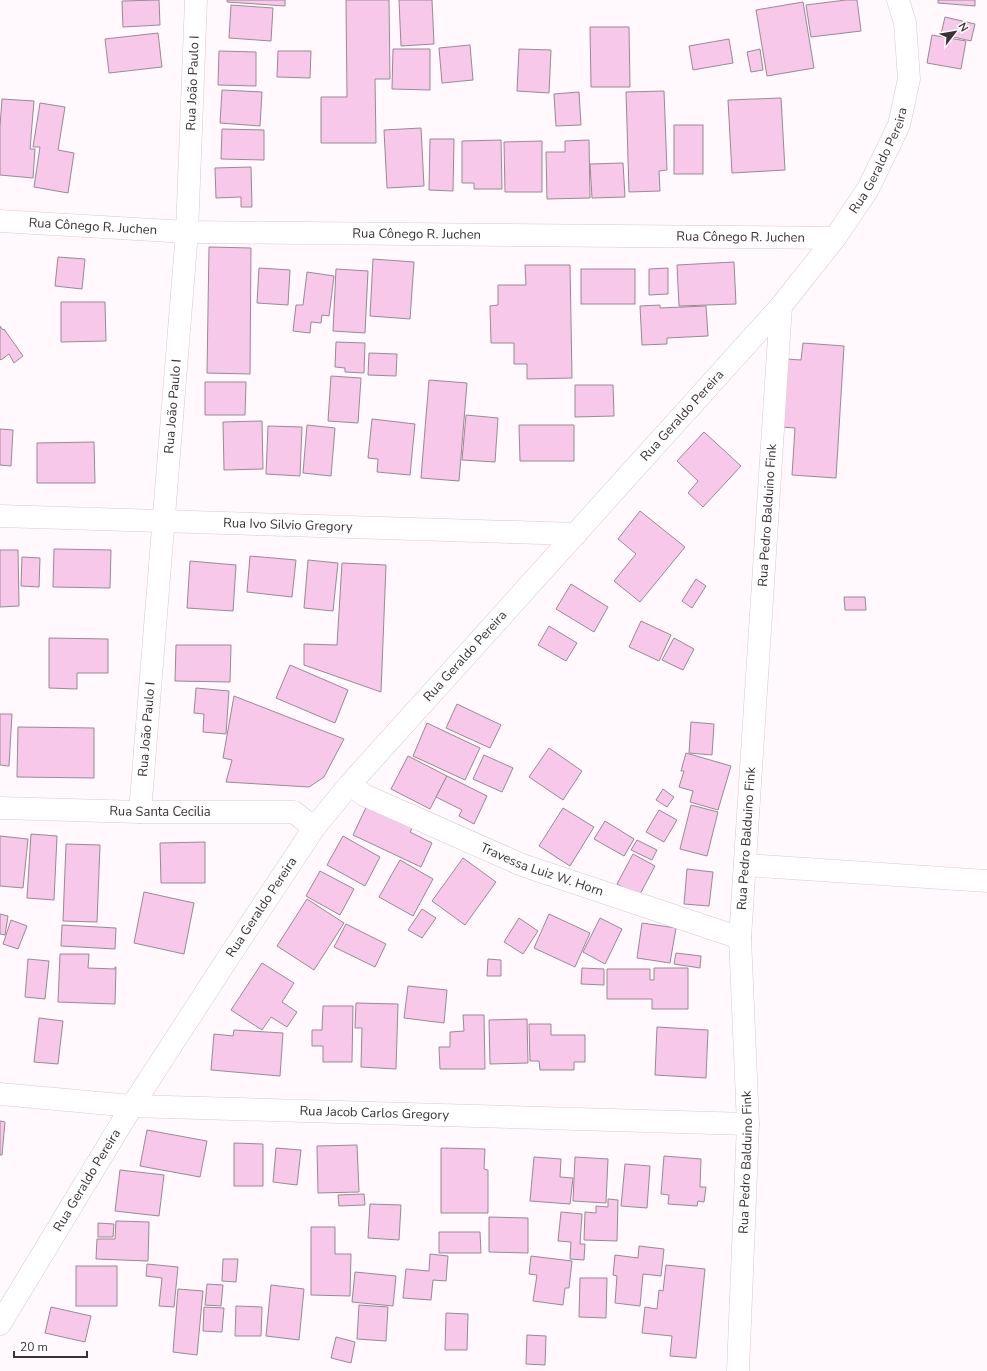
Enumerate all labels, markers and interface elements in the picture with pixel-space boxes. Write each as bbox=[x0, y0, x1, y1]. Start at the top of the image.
north arrow bbox=[935, 12, 975, 52]
text: N bbox=[955, 20, 972, 34]
street label: Rua João Paulo I bbox=[182, 35, 204, 131]
street label: Rua Geraldo Pereira bbox=[845, 106, 912, 217]
street label: Rua Cônego R. Juchen bbox=[28, 214, 158, 239]
street label: Rua Cônego R. Juchen bbox=[352, 225, 481, 244]
street label: Rua Cônego R. Juchen bbox=[676, 228, 805, 247]
street label: Rua João Paulo I bbox=[160, 358, 186, 454]
street label: Rua Geraldo Pereira bbox=[636, 366, 728, 465]
street label: Rua Pedro Balduino Fink bbox=[754, 443, 781, 587]
street label: Rua Ivo Silvio Gregory bbox=[223, 514, 353, 536]
street label: Rua Geraldo Pereira bbox=[419, 607, 511, 706]
street label: Rua João Paulo I bbox=[134, 681, 160, 777]
street label: Rua Pedro Balduino Fink bbox=[733, 766, 760, 911]
street label: Rua Santa Cecilia bbox=[109, 802, 211, 821]
street label: Travessa Luiz W. Horn bbox=[477, 839, 606, 901]
street label: Rua Geraldo Pereira bbox=[222, 854, 301, 961]
street label: Rua Pedro Balduino Fink bbox=[735, 1090, 757, 1234]
street label: Rua Jacob Carlos Gregory bbox=[299, 1102, 450, 1124]
street label: Rua Geraldo Pereira bbox=[49, 1126, 125, 1235]
scale bar bbox=[14, 1333, 87, 1359]
text: 20 m bbox=[20, 1339, 48, 1355]

